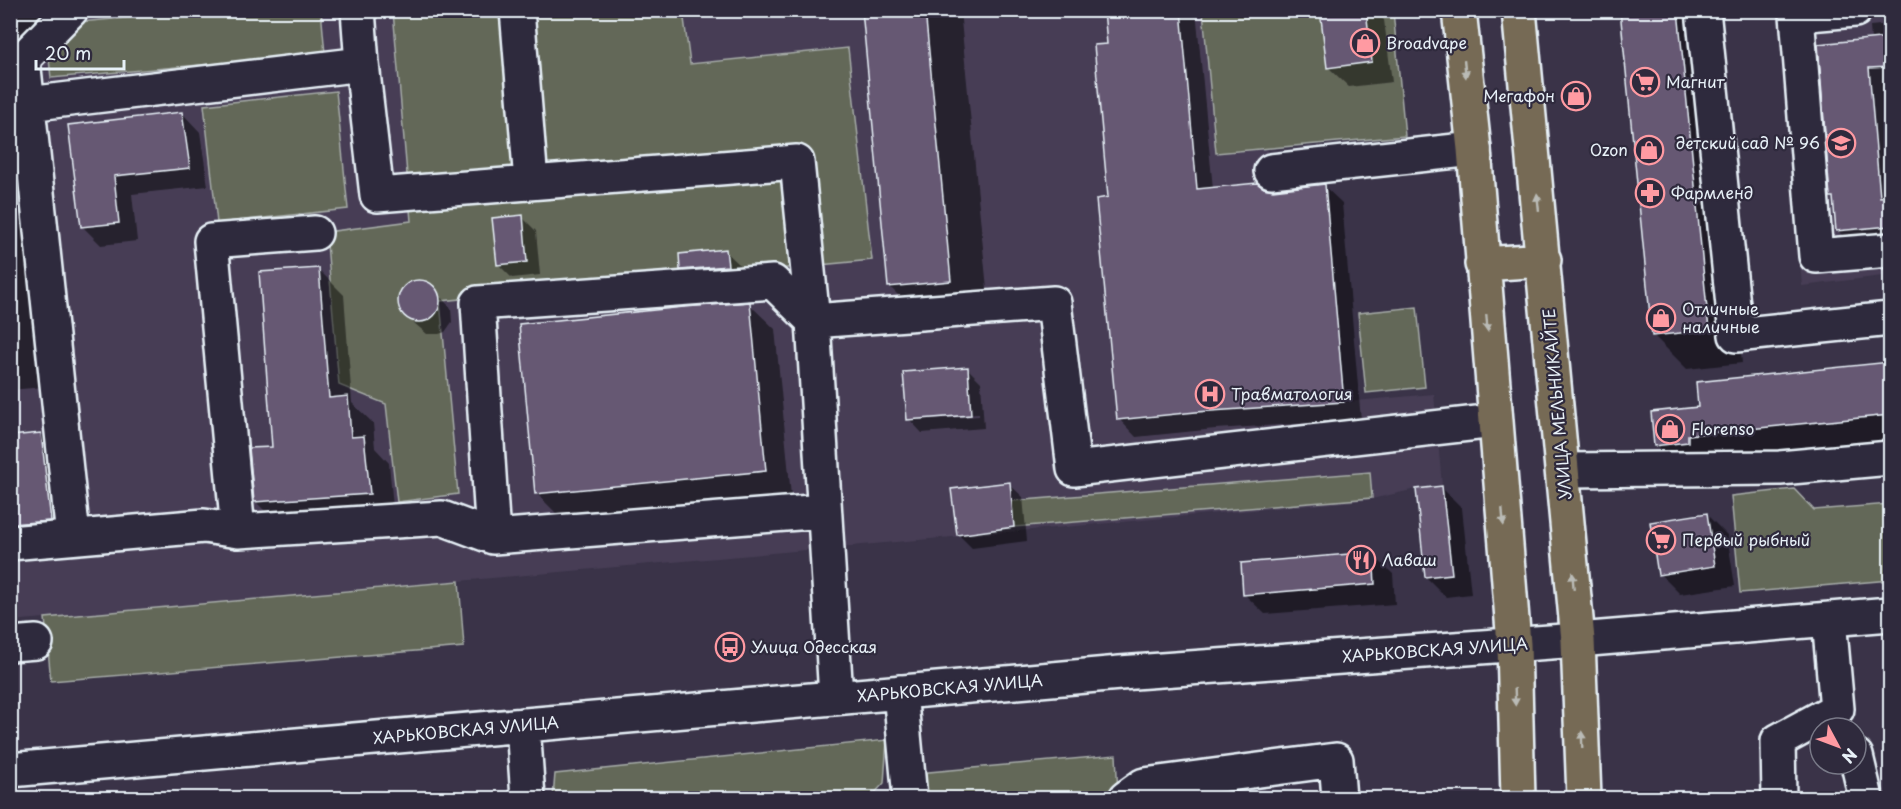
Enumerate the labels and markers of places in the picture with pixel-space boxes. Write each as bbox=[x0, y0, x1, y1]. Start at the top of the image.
shop icon: Broadvape bbox=[1349, 27, 1381, 59]
place label: Broadvape bbox=[1386, 30, 1467, 54]
supermarket icon: Магнит bbox=[1629, 66, 1661, 98]
place label: Магнит bbox=[1666, 69, 1726, 93]
shop icon: Мегафон bbox=[1560, 80, 1592, 112]
place label: Мегафон bbox=[1483, 83, 1555, 107]
school or university icon: детский сад № 96 bbox=[1825, 127, 1857, 159]
place label: детский сад № 96 bbox=[1676, 130, 1820, 154]
shop icon: Ozon bbox=[1633, 134, 1665, 166]
place label: Ozon bbox=[1590, 137, 1628, 161]
pharmacy icon: Фармленд bbox=[1634, 177, 1666, 209]
place label: Фармленд bbox=[1671, 180, 1753, 204]
place label: Отличные наличные bbox=[1682, 296, 1760, 338]
shop icon: Отличные наличные bbox=[1645, 302, 1677, 334]
hospital icon: Травматология bbox=[1194, 378, 1226, 410]
place label: Травматология bbox=[1231, 381, 1353, 405]
shop icon: Florenso bbox=[1654, 413, 1686, 445]
place label: Florenso bbox=[1691, 416, 1755, 440]
supermarket icon: Первый рыбный bbox=[1645, 524, 1677, 556]
place label: Первый рыбный bbox=[1682, 527, 1810, 551]
restaurant icon: Лаваш bbox=[1345, 544, 1377, 576]
place label: Лаваш bbox=[1382, 547, 1437, 571]
bus stop icon: Улица Одесская bbox=[714, 631, 746, 663]
place label: Улица Одесская bbox=[751, 634, 877, 658]

